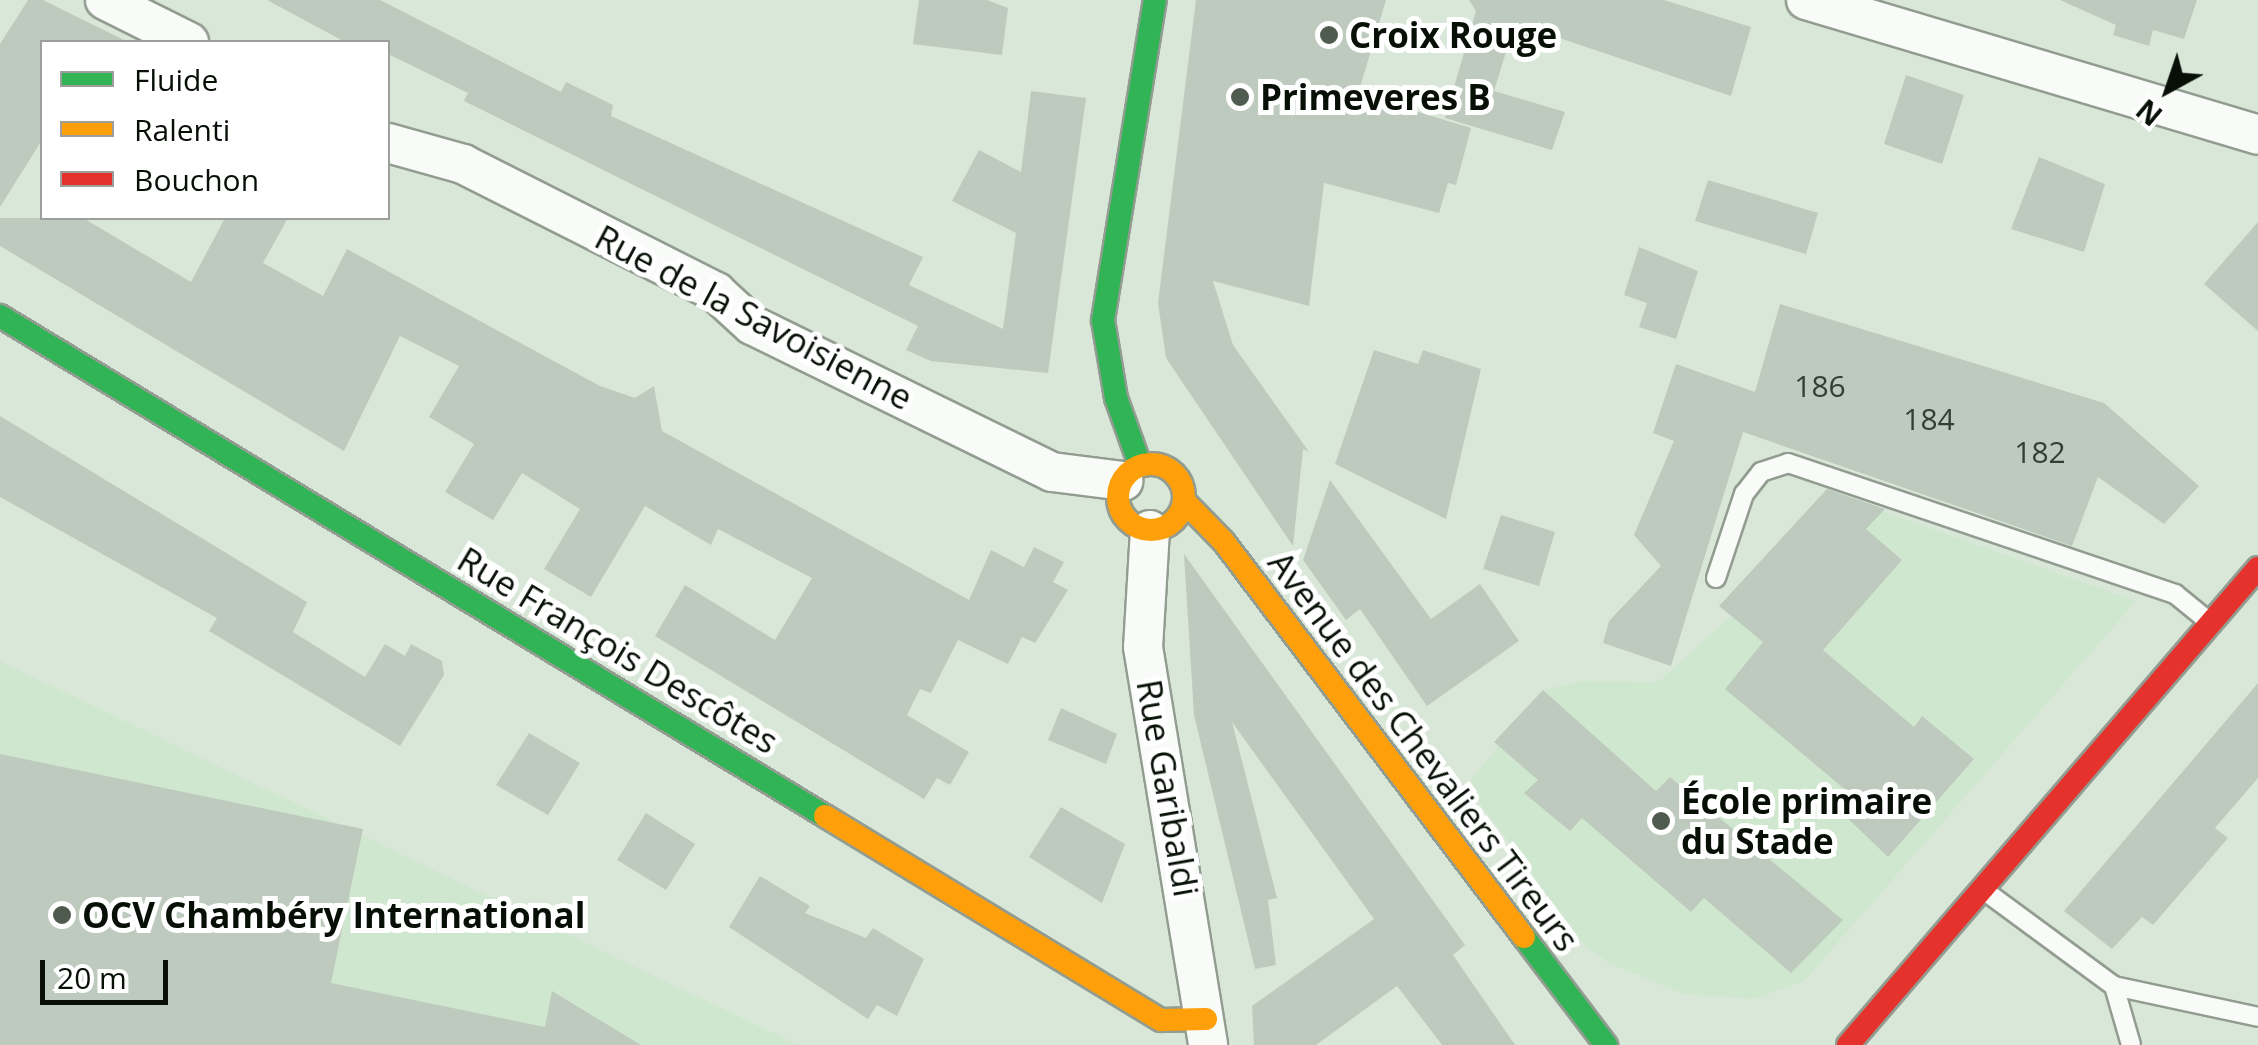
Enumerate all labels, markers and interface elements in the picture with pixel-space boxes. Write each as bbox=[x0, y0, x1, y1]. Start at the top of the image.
place label: Croix Rouge bbox=[1349, 14, 1557, 56]
marker: Croix Rouge bbox=[1318, 24, 1340, 46]
legend bbox=[40, 40, 390, 220]
north arrow bbox=[2118, 40, 2218, 140]
text: Fluide bbox=[134, 59, 218, 100]
place label: Primeveres B bbox=[1260, 76, 1491, 118]
marker: Primeveres B bbox=[1229, 86, 1251, 108]
text: N bbox=[2128, 91, 2170, 135]
text: Ralenti bbox=[134, 109, 230, 150]
text: Bouchon bbox=[134, 159, 259, 200]
street label: Rue de la Savoisienne bbox=[588, 216, 920, 418]
house number: 186 bbox=[1794, 368, 1846, 404]
house number: 184 bbox=[1903, 401, 1955, 437]
house number: 182 bbox=[2014, 434, 2066, 470]
street label: Rue François Descôtes bbox=[450, 538, 786, 762]
street label: Avenue des Chevaliers Tireurs bbox=[1260, 543, 1588, 959]
street label: Rue Garibaldi bbox=[1128, 676, 1208, 900]
place label: École primaire du Stade bbox=[1681, 780, 1932, 862]
marker: École primaire du Stade bbox=[1650, 810, 1672, 832]
place label: OCV Chambéry International bbox=[82, 894, 585, 936]
marker: OCV Chambéry International bbox=[51, 904, 73, 926]
scale bar bbox=[45, 940, 172, 1002]
text: 20 m bbox=[57, 957, 127, 998]

